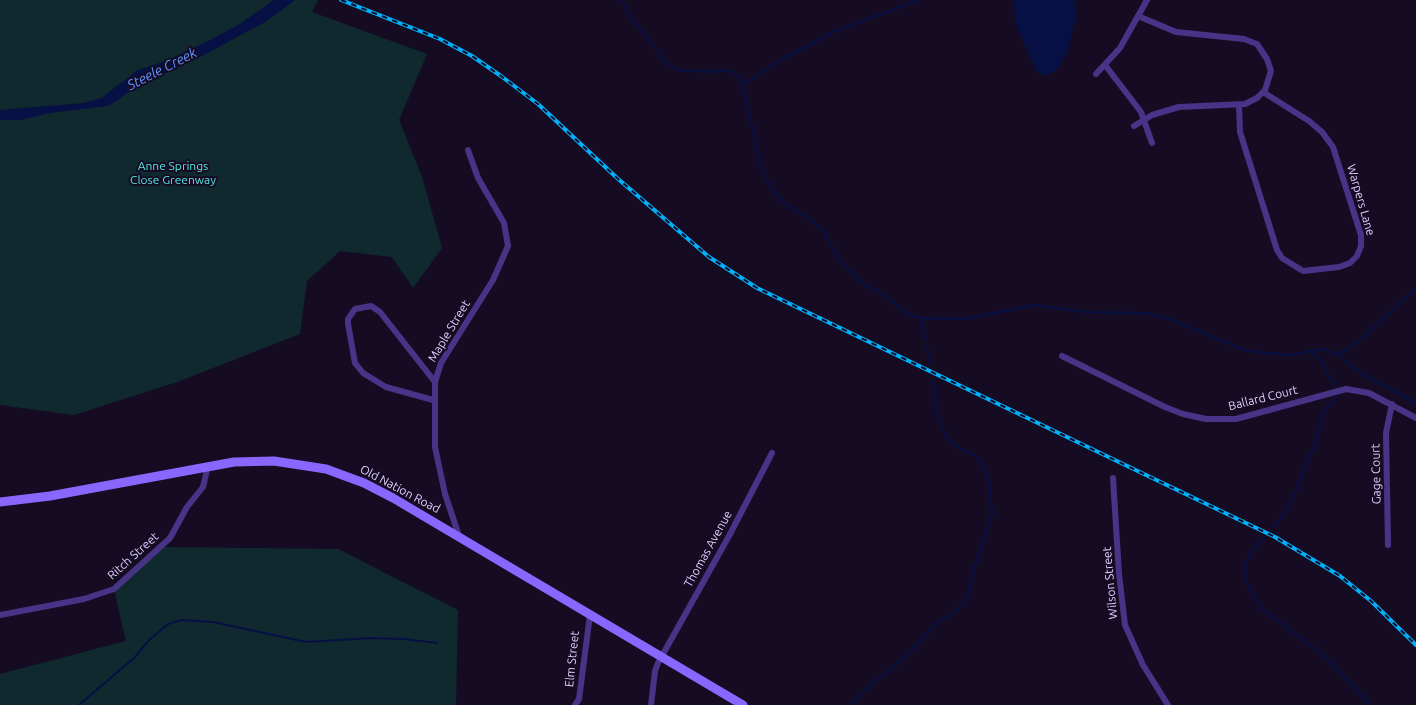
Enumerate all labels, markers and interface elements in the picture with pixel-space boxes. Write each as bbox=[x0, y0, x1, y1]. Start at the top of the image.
water label: Steele Creek bbox=[124, 44, 200, 94]
park label: Anne Springs Close Greenway bbox=[130, 159, 216, 187]
street label: Warpers Lane bbox=[1344, 163, 1378, 237]
street label: Maple Street bbox=[425, 297, 473, 365]
street label: Ballard Court bbox=[1227, 382, 1299, 414]
street label: Gage Court bbox=[1368, 443, 1384, 505]
street label: Old Nation Road bbox=[357, 462, 443, 516]
street label: Thomas Avenue bbox=[681, 508, 735, 590]
street label: Ritch Street bbox=[104, 529, 162, 583]
street label: Wilson Street bbox=[1100, 546, 1120, 620]
street label: Elm Street bbox=[562, 630, 582, 688]

